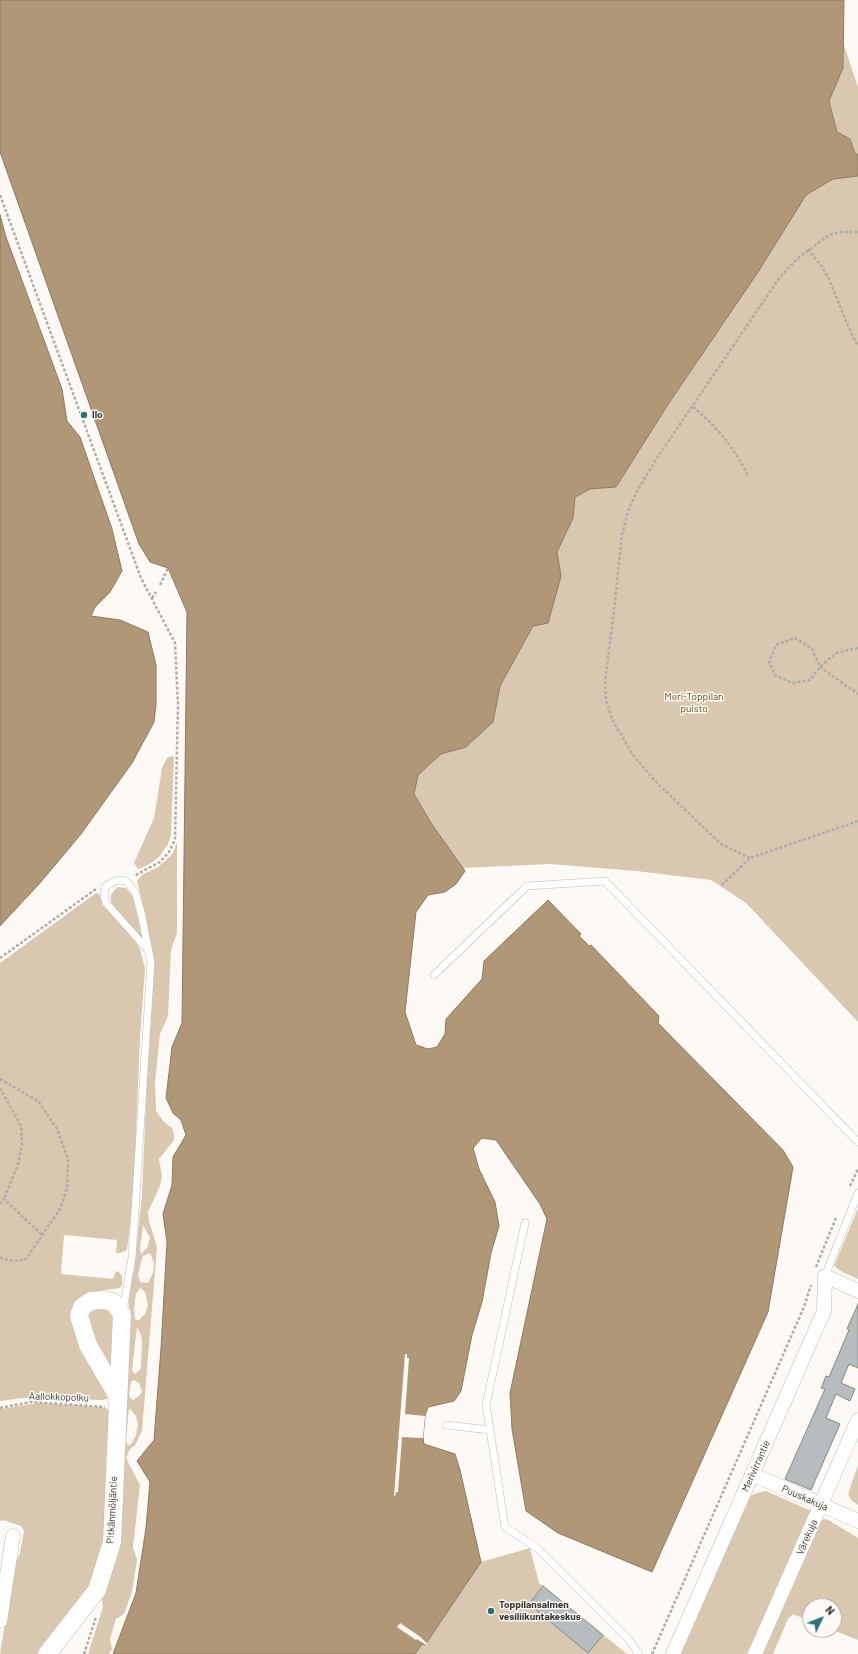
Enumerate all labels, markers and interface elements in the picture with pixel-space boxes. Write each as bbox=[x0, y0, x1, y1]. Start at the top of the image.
place label: Ilo bbox=[92, 409, 103, 421]
marker: Ilo bbox=[79, 410, 89, 420]
park label: Meri-Toppilan puisto bbox=[665, 691, 723, 714]
street label: Aallokkopolku bbox=[29, 1390, 89, 1404]
street label: Merivirrantie bbox=[739, 1438, 773, 1494]
street label: Pitkänmöljäntie bbox=[104, 1476, 120, 1544]
street label: Puuskakuja bbox=[780, 1482, 830, 1514]
street label: Värekuja bbox=[794, 1517, 820, 1557]
north arrow bbox=[802, 1598, 842, 1638]
place label: Toppilansalmen vesiliikuntakeskus bbox=[499, 1599, 581, 1622]
text: N bbox=[823, 1603, 838, 1617]
marker: Toppilansalmen vesiliikuntakeskus bbox=[486, 1606, 496, 1616]

